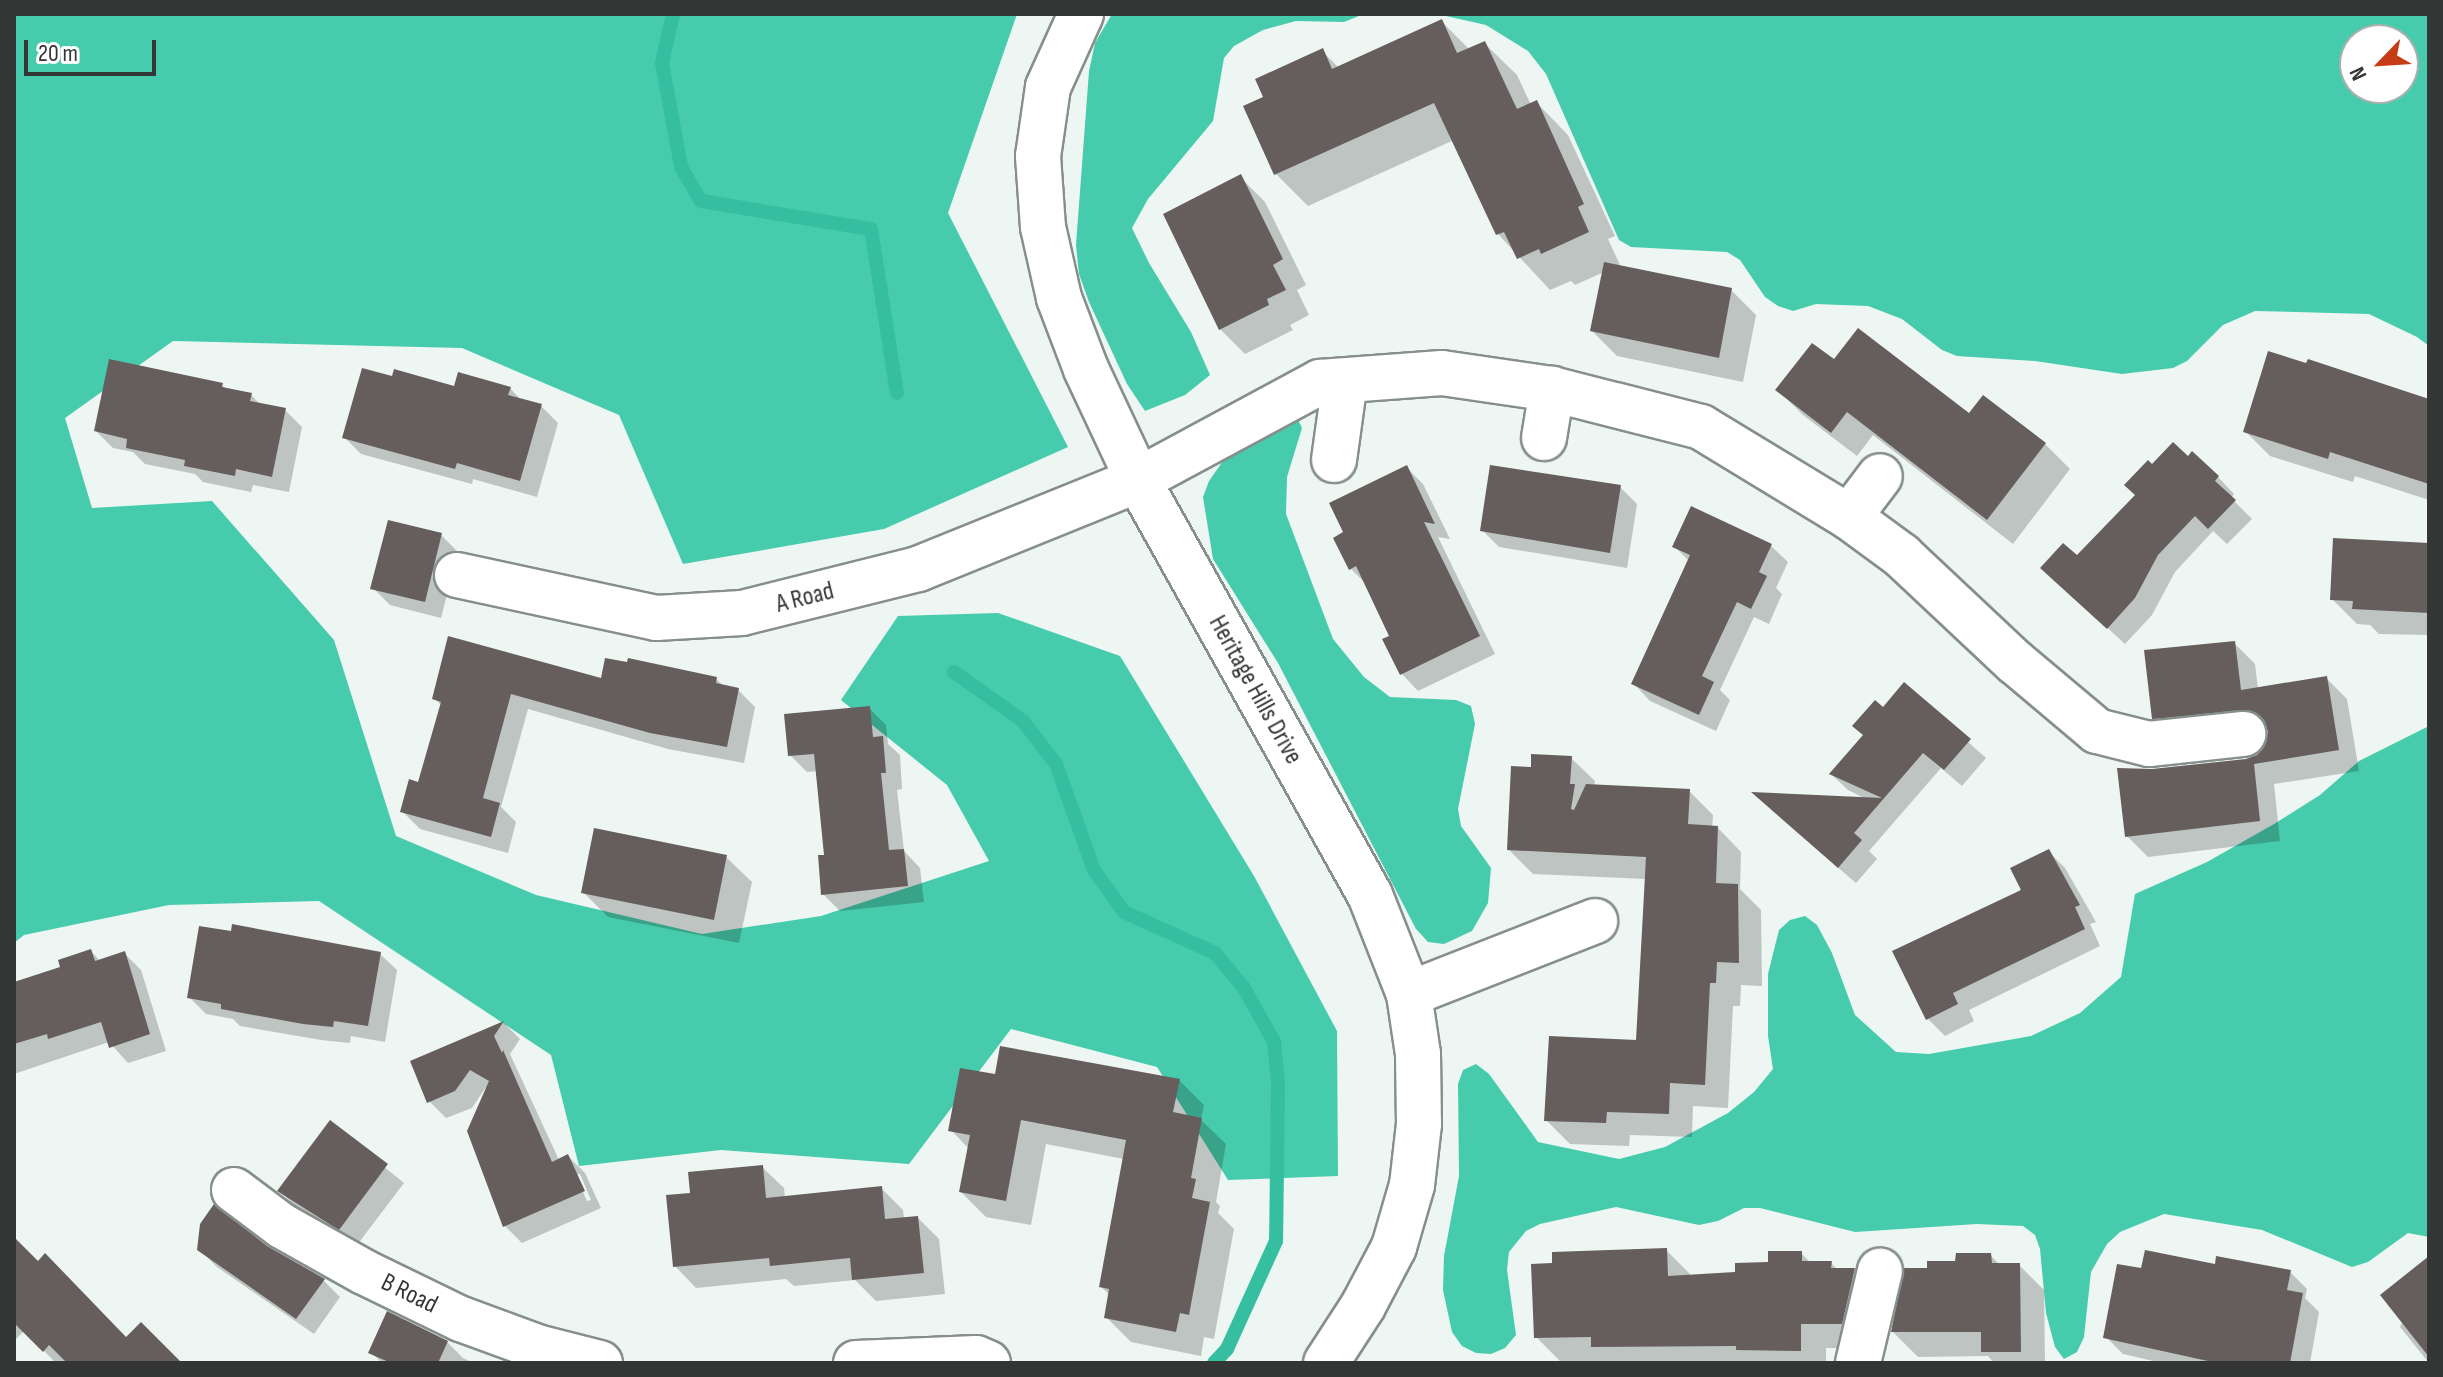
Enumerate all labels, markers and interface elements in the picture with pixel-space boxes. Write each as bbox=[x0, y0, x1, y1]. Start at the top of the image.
scale bar bbox=[28, 24, 160, 74]
north arrow bbox=[2339, 24, 2419, 104]
text: 20 m bbox=[38, 39, 78, 68]
text: N bbox=[2344, 62, 2373, 85]
street label: A Road bbox=[773, 576, 837, 620]
street label: Heritage Hills Drive bbox=[1201, 610, 1309, 770]
street label: B Road bbox=[376, 1267, 442, 1321]

